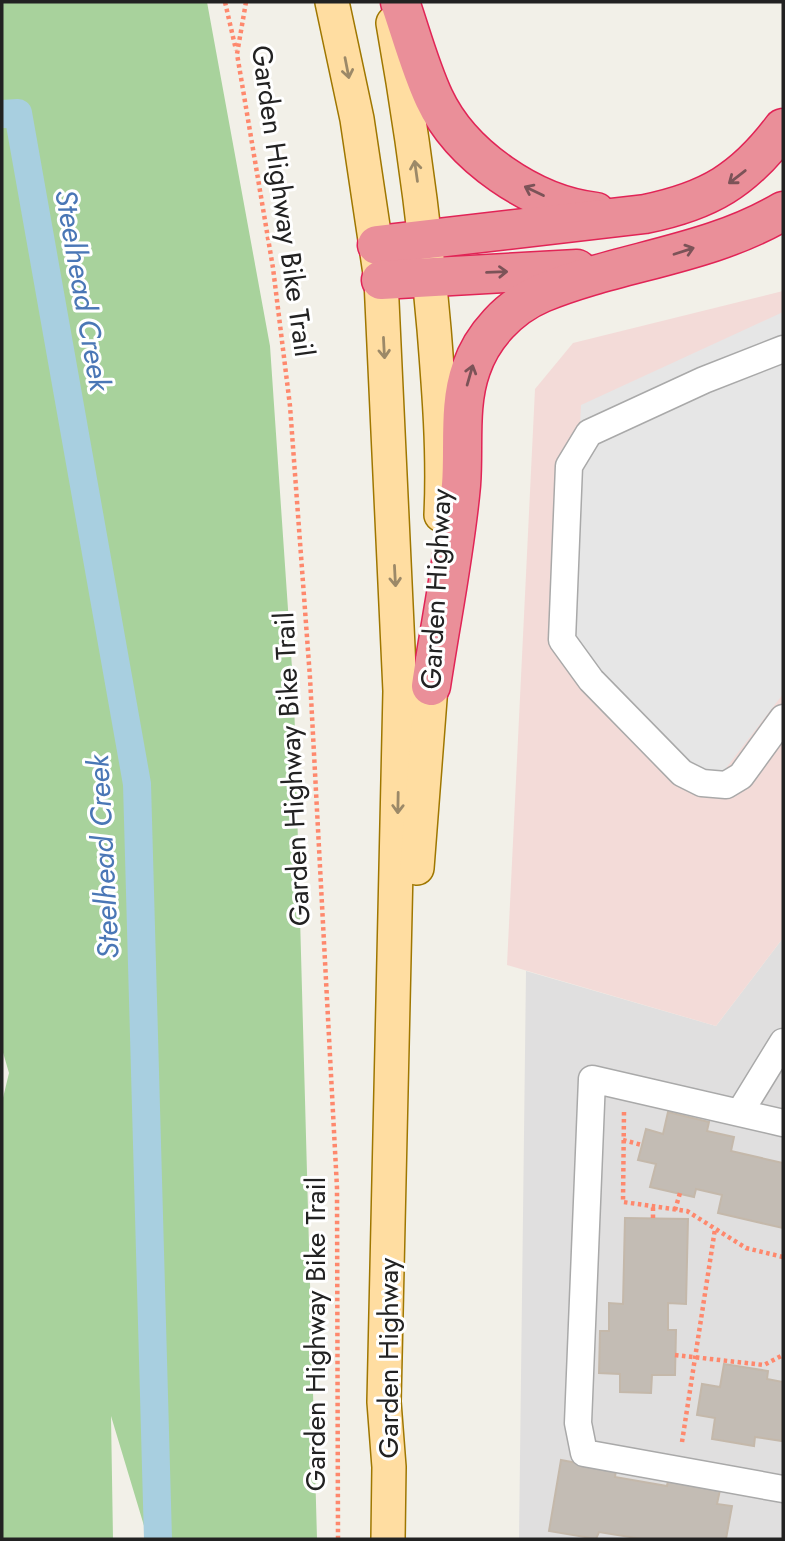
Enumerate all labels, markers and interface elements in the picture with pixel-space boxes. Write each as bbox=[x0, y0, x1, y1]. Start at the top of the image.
street label: Garden Highway Bike Trail bbox=[241, 42, 325, 360]
one-way arrow bbox=[341, 56, 354, 79]
one-way arrow bbox=[409, 160, 422, 183]
one-way arrow bbox=[728, 170, 747, 185]
one-way arrow bbox=[524, 184, 545, 198]
water label: Steelhead Creek bbox=[44, 186, 122, 396]
one-way arrow bbox=[673, 244, 695, 257]
one-way arrow bbox=[485, 265, 508, 278]
one-way arrow bbox=[378, 337, 391, 360]
one-way arrow bbox=[464, 365, 477, 387]
street label: Garden Highway bbox=[410, 487, 462, 690]
one-way arrow bbox=[389, 564, 402, 586]
street label: Garden Highway Bike Trail bbox=[263, 611, 321, 927]
water label: Steelhead Creek bbox=[76, 753, 130, 960]
one-way arrow bbox=[391, 791, 405, 814]
street label: Garden Highway Bike Trail bbox=[295, 1177, 336, 1491]
street label: Garden Highway bbox=[368, 1257, 409, 1458]

